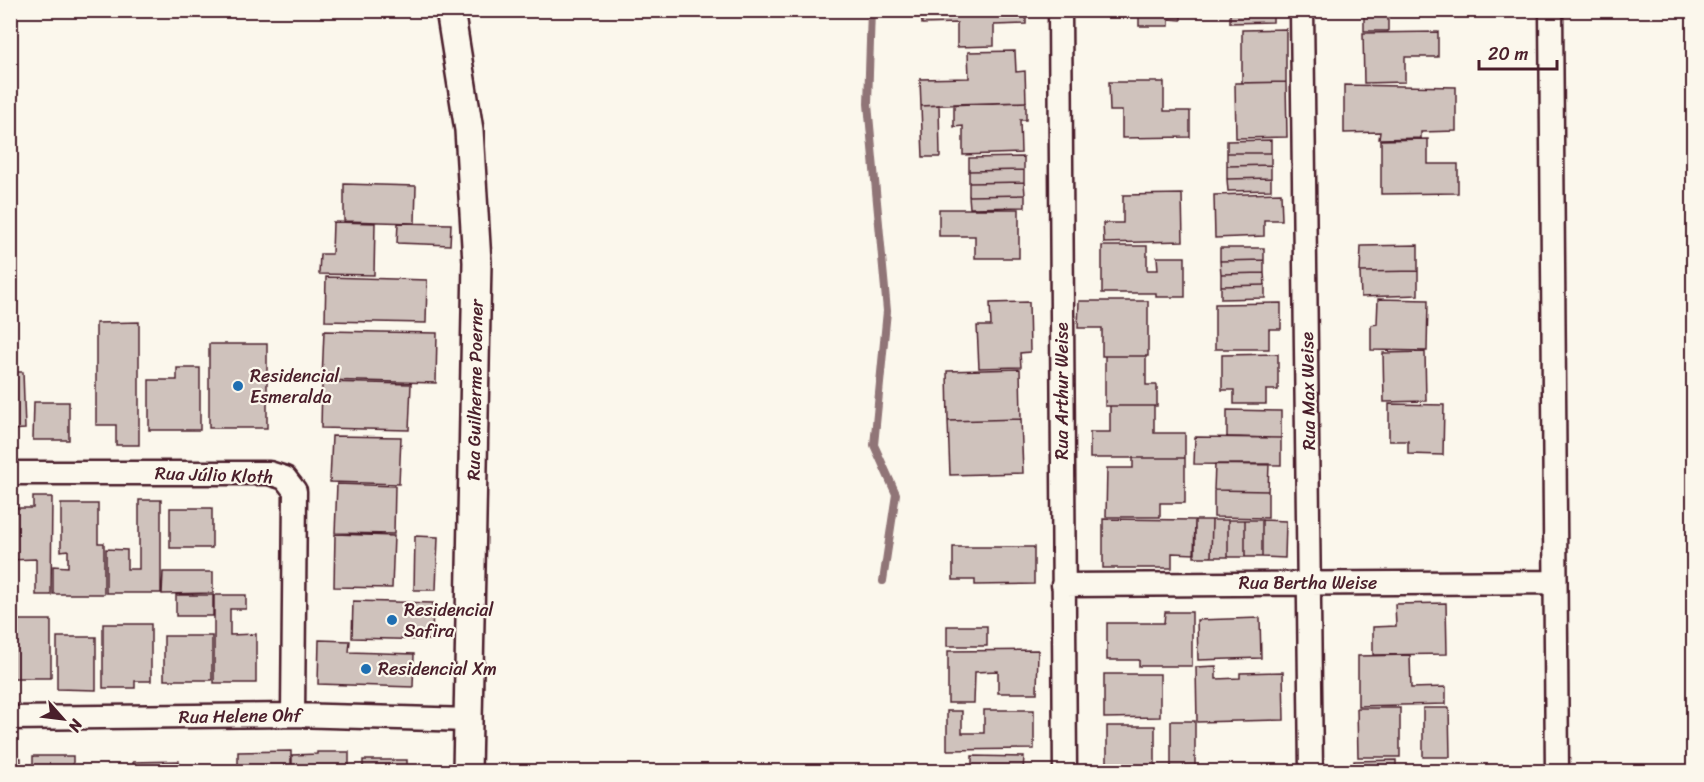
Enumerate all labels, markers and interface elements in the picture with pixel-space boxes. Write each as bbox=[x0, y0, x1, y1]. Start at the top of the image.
scale bar bbox=[1479, 33, 1557, 71]
text: 20 m bbox=[1488, 38, 1528, 70]
street label: Rua Guilherme Poerner bbox=[457, 298, 493, 481]
street label: Rua Arthur Weise bbox=[1046, 322, 1078, 460]
street label: Rua Max Weise bbox=[1291, 331, 1325, 450]
place label: Residencial Esmeralda bbox=[250, 360, 340, 413]
marker: Residencial Esmeralda bbox=[231, 379, 245, 393]
street label: Rua Júlio Kloth bbox=[154, 457, 274, 493]
street label: Rua Bertha Weise bbox=[1239, 567, 1377, 599]
place label: Residencial Safira bbox=[404, 594, 494, 647]
marker: Residencial Safira bbox=[385, 613, 399, 627]
place label: Residencial Xm bbox=[378, 653, 497, 685]
marker: Residencial Xm bbox=[359, 662, 373, 676]
north arrow bbox=[33, 689, 93, 749]
street label: Rua Helene Ohf bbox=[178, 699, 305, 733]
text: N bbox=[60, 713, 92, 738]

